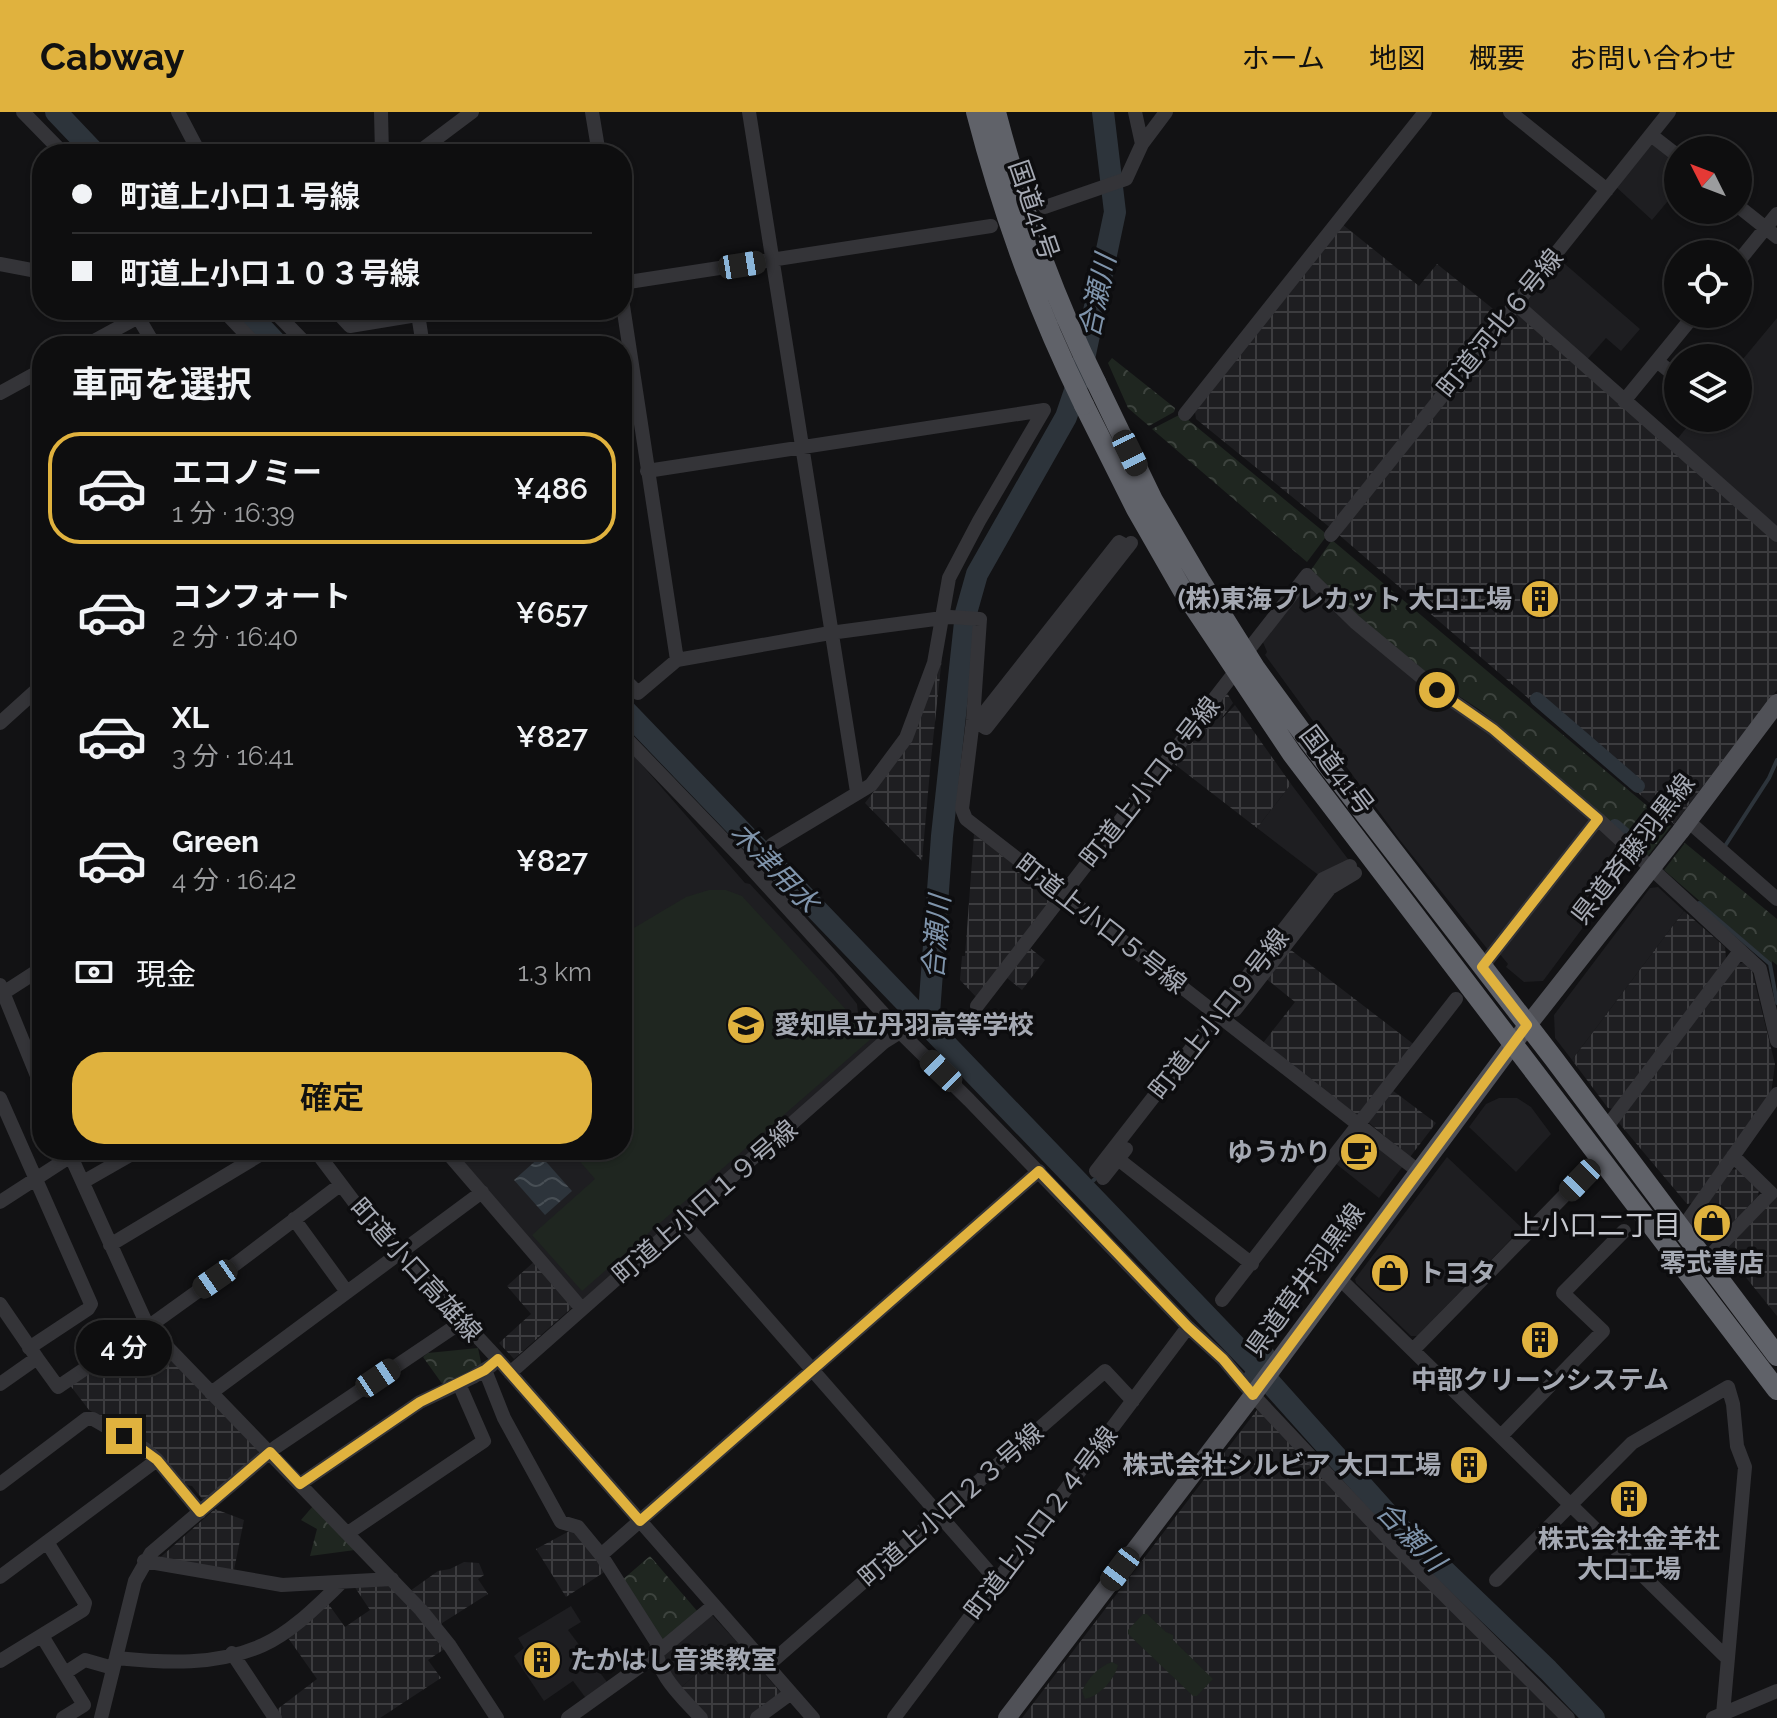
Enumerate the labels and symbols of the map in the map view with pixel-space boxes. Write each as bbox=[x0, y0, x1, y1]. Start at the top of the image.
north arrow bbox=[1664, 136, 1752, 224]
street label: 国道41号 bbox=[1003, 156, 1065, 264]
street label: 町道河北６号線 bbox=[1431, 243, 1569, 403]
car bbox=[716, 249, 768, 281]
water label: 合瀬川 bbox=[1073, 249, 1123, 341]
car bbox=[1109, 426, 1151, 480]
building icon: (株)東海プレカット 大口工場 bbox=[1519, 578, 1561, 620]
place label: (株)東海プレカット 大口工場 bbox=[1178, 584, 1512, 614]
route start bbox=[1419, 672, 1455, 708]
street label: 町道上小口８号線 bbox=[1074, 691, 1226, 873]
street label: 国道41号 bbox=[1294, 720, 1380, 820]
street label: 県道斉藤羽黒線 bbox=[1565, 768, 1701, 930]
water label: 木津用水 bbox=[724, 816, 827, 921]
street label: 町道上小口５号線 bbox=[1010, 848, 1192, 1000]
water label: 合瀬川 bbox=[916, 891, 957, 980]
street label: 町道上小口９号線 bbox=[1143, 923, 1295, 1105]
school or university icon: 愛知県立丹羽高等学校 bbox=[725, 1004, 767, 1046]
place label: 愛知県立丹羽高等学校 bbox=[774, 1010, 1034, 1040]
car bbox=[915, 1046, 967, 1096]
street label: 町道上小口１９号線 bbox=[607, 1114, 803, 1290]
cafe icon: ゆうかり bbox=[1338, 1131, 1380, 1173]
place label: ゆうかり bbox=[1227, 1137, 1331, 1167]
car bbox=[1555, 1154, 1605, 1206]
street label: 町道小口高雄線 bbox=[344, 1192, 488, 1348]
street label: 県道草井羽黒線 bbox=[1239, 1198, 1371, 1362]
shop icon: 零式書店 bbox=[1691, 1202, 1733, 1244]
district label: 上小口二丁目 bbox=[1513, 1209, 1681, 1242]
place label: 零式書店 bbox=[1660, 1248, 1764, 1278]
shop icon: トヨタ bbox=[1369, 1252, 1411, 1294]
car bbox=[188, 1255, 242, 1303]
place label: トヨタ bbox=[1418, 1258, 1496, 1288]
building icon: 中部クリーンシステム bbox=[1519, 1319, 1561, 1361]
callout: 4 分 bbox=[76, 1320, 172, 1376]
car bbox=[351, 1355, 405, 1401]
place label: 中部クリーンシステム bbox=[1411, 1365, 1669, 1395]
street label: 町道上小口２３号線 bbox=[853, 1417, 1049, 1593]
route end bbox=[106, 1418, 142, 1454]
street label: 町道上小口２４号線 bbox=[959, 1421, 1123, 1625]
building icon: 株式会社シルビア 大口工場 bbox=[1448, 1444, 1490, 1486]
place label: 株式会社シルビア 大口工場 bbox=[1123, 1450, 1441, 1480]
building icon: 株式会社金羊社 大口工場 bbox=[1608, 1478, 1650, 1520]
water label: 合瀬川 bbox=[1370, 1495, 1454, 1580]
place label: 株式会社金羊社 大口工場 bbox=[1538, 1524, 1720, 1584]
car bbox=[1096, 1543, 1144, 1595]
building icon: たかはし音楽教室 bbox=[521, 1639, 563, 1681]
place label: たかはし音楽教室 bbox=[570, 1645, 777, 1675]

